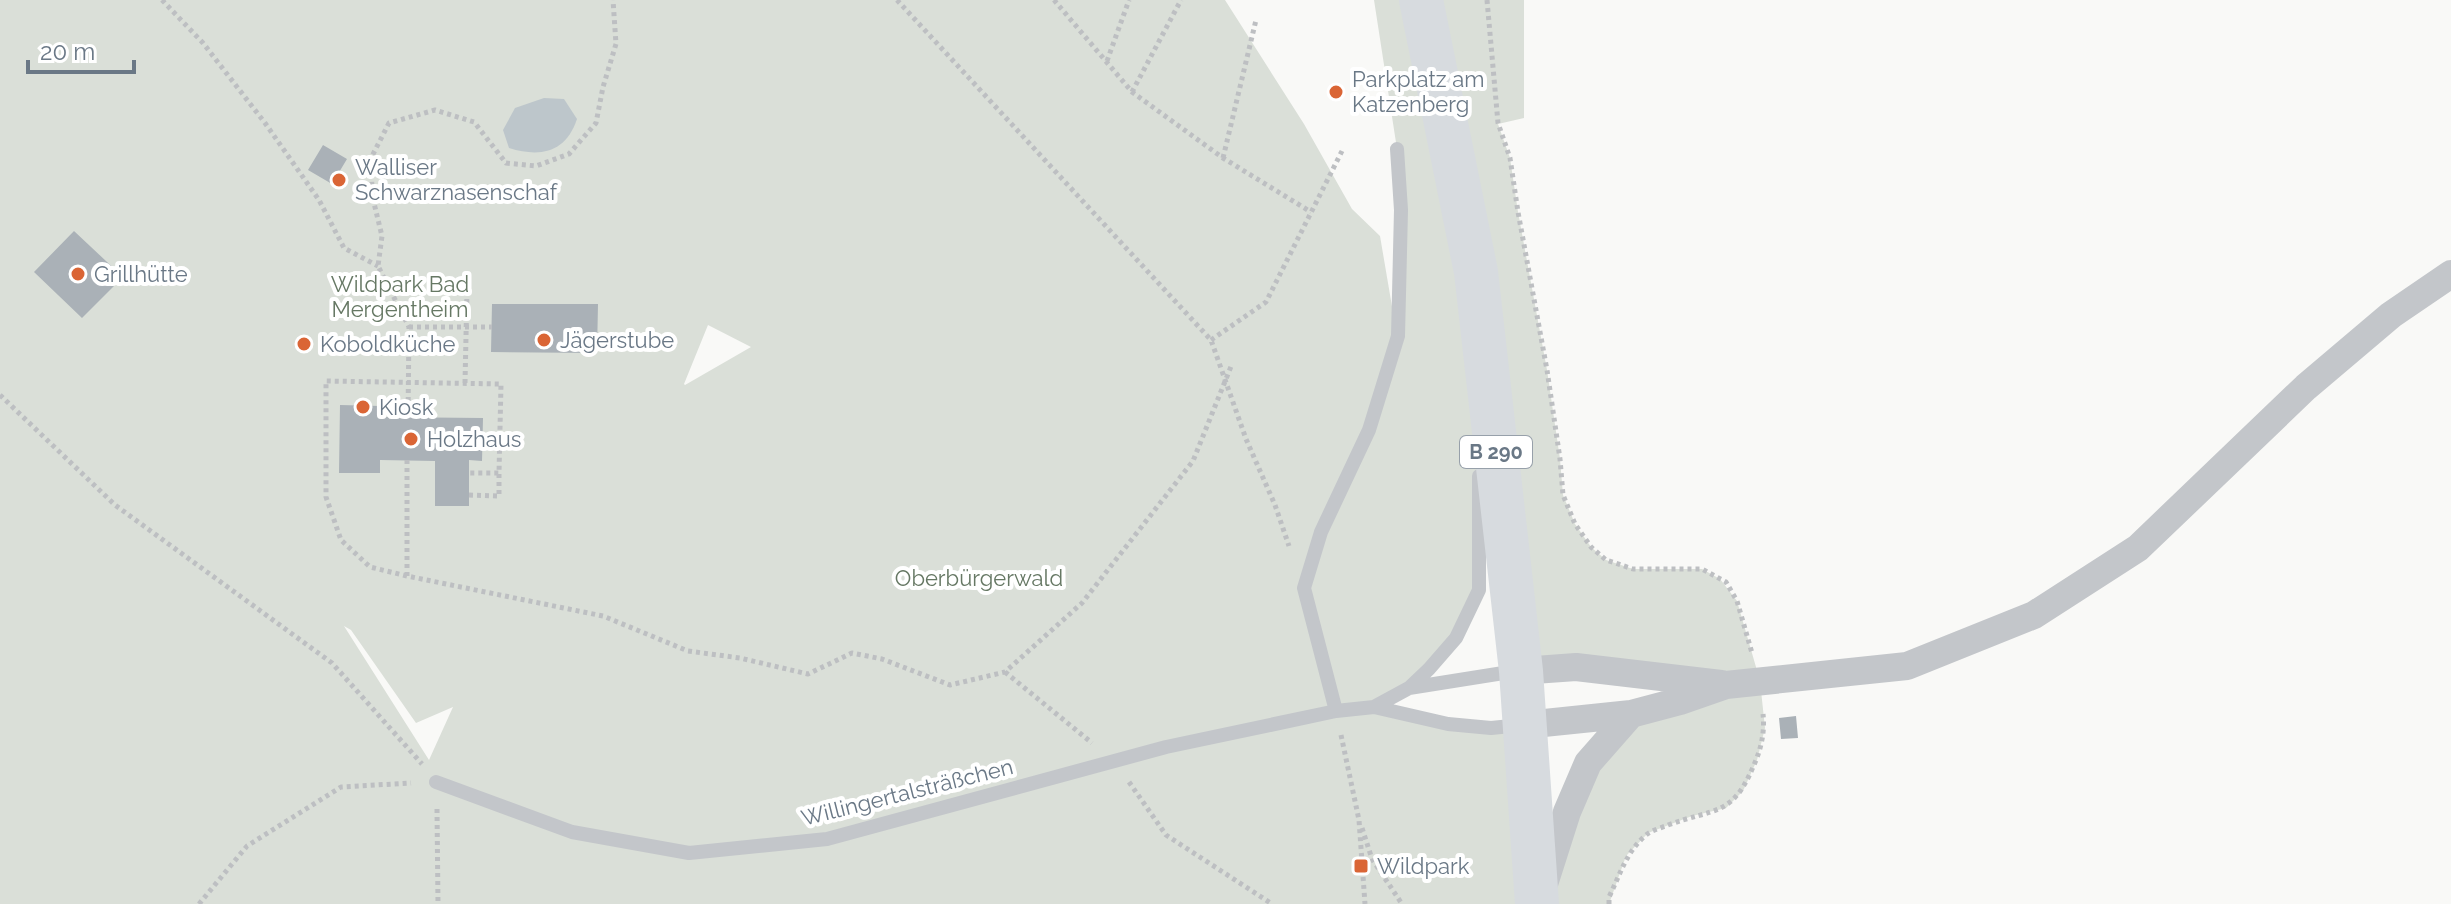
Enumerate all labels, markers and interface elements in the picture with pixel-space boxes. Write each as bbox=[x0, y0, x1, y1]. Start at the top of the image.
scale bar bbox=[28, 24, 134, 74]
text: 20 m bbox=[40, 37, 95, 66]
place label: Parkplatz am Katzenberg bbox=[1352, 66, 1484, 117]
marker: Parkplatz am Katzenberg bbox=[1327, 83, 1345, 101]
place label: Walliser Schwarznasenschaf bbox=[355, 154, 558, 205]
marker: Walliser Schwarznasenschaf bbox=[330, 171, 348, 189]
place label: Grillhütte bbox=[94, 261, 188, 287]
marker: Grillhütte bbox=[69, 265, 87, 283]
park label: Wildpark Bad Mergentheim bbox=[331, 271, 469, 322]
place label: Jägerstube bbox=[560, 327, 674, 353]
place label: Koboldküche bbox=[320, 331, 456, 357]
marker: Jägerstube bbox=[535, 331, 553, 349]
marker: Koboldküche bbox=[295, 335, 313, 353]
place label: Kiosk bbox=[379, 394, 434, 420]
marker: Kiosk bbox=[354, 398, 372, 416]
place label: Holzhaus bbox=[427, 426, 521, 452]
marker: Holzhaus bbox=[402, 430, 420, 448]
road number: B 290 bbox=[1460, 436, 1532, 468]
park label: Oberbürgerwald bbox=[895, 565, 1063, 591]
street label: Willingertalsträßchen bbox=[798, 753, 1016, 831]
place label: Wildpark bbox=[1377, 853, 1470, 879]
marker: Wildpark bbox=[1352, 857, 1370, 875]

